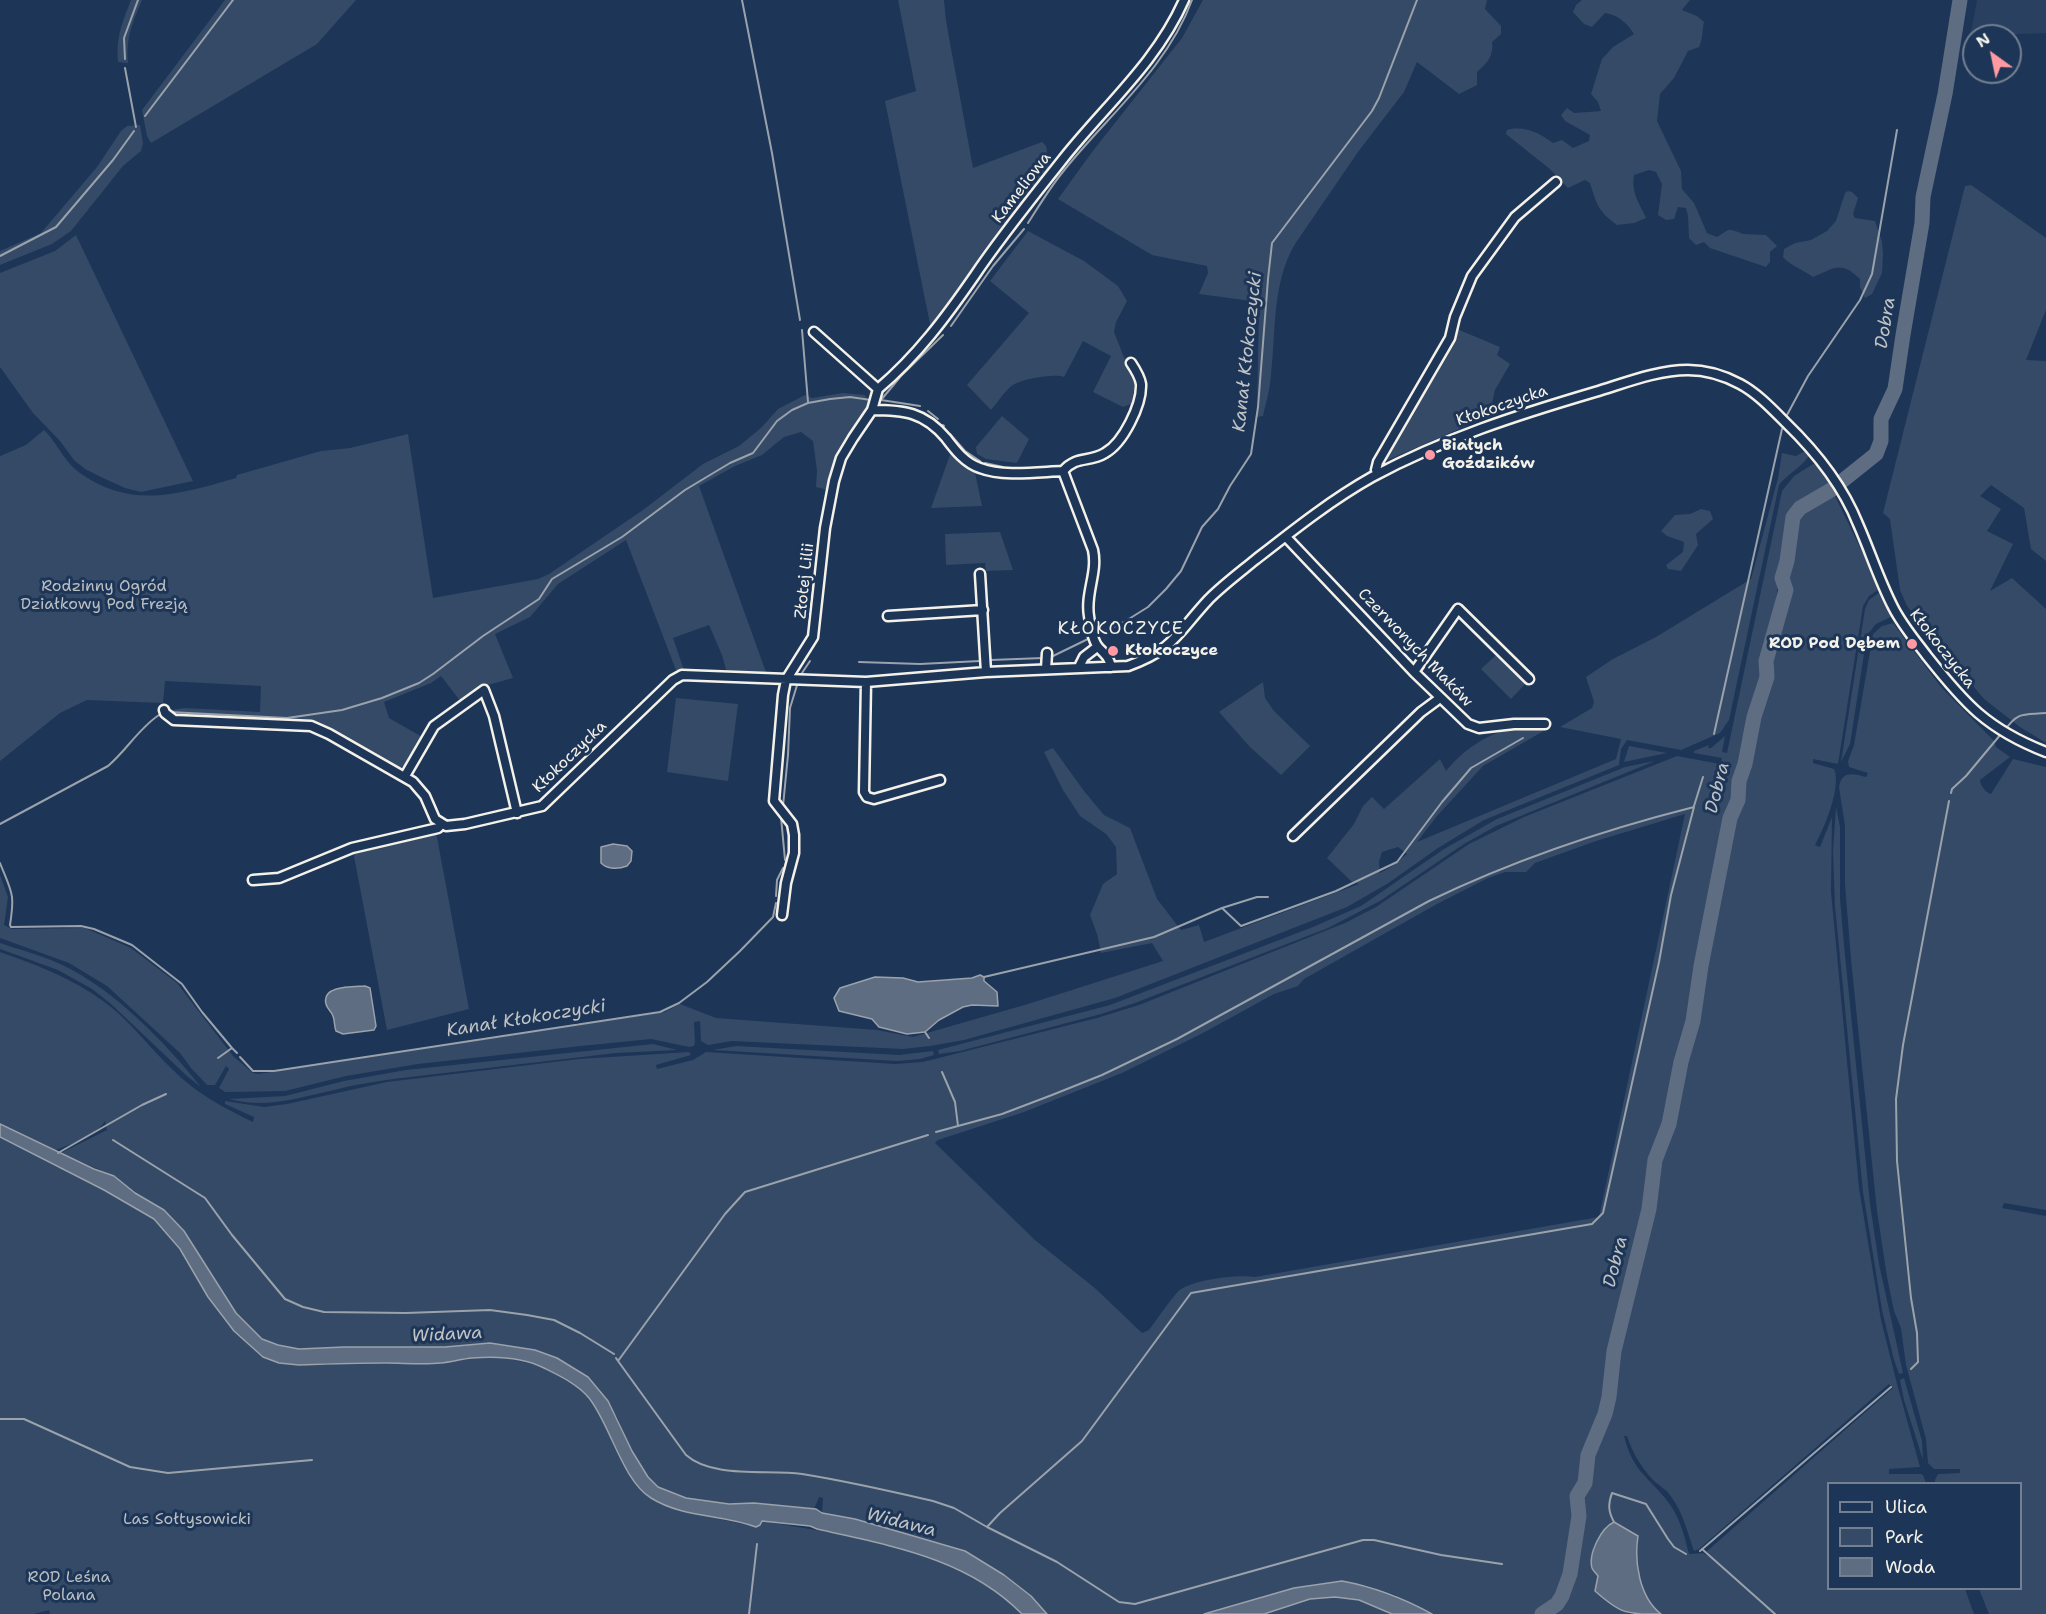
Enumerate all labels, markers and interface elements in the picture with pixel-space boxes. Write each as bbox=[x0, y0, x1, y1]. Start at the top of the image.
north arrow bbox=[1962, 24, 2022, 84]
text: N bbox=[1972, 28, 1994, 52]
street label: Kameliowa bbox=[988, 149, 1056, 227]
water label: Kanał Kłokoczycki bbox=[1229, 271, 1267, 433]
water label: Dobra bbox=[1871, 296, 1901, 350]
street label: Kłokoczycka bbox=[1454, 381, 1550, 431]
place label: Białych Goździków bbox=[1442, 436, 1535, 474]
marker: Białych Goździków bbox=[1423, 448, 1437, 462]
street label: Złotej Lilii bbox=[791, 542, 819, 620]
park label: Rodzinny Ogród Działkowy Pod Frezją bbox=[21, 577, 187, 615]
street label: Czerwonych Maków bbox=[1353, 585, 1477, 711]
street label: Kłokoczycka bbox=[1905, 605, 1979, 693]
district label: KŁOKOCZYCE bbox=[1057, 618, 1185, 640]
place label: ROD Pod Dębem bbox=[1769, 634, 1900, 654]
marker: ROD Pod Dębem bbox=[1905, 637, 1919, 651]
place label: Kłokoczyce bbox=[1125, 641, 1218, 661]
marker: Kłokoczyce bbox=[1106, 644, 1120, 658]
street label: Kłokoczycka bbox=[529, 717, 611, 797]
water label: Dobra bbox=[1701, 760, 1735, 816]
water label: Kanał Kłokoczycki bbox=[445, 996, 607, 1042]
water label: Dobra bbox=[1599, 1234, 1633, 1290]
water label: Widawa bbox=[411, 1322, 483, 1348]
legend bbox=[1827, 1482, 2022, 1590]
text: Ulica bbox=[1885, 1495, 1927, 1519]
water label: Widawa bbox=[864, 1504, 938, 1542]
park label: Las Sołtysowicki bbox=[123, 1510, 251, 1530]
text: Park bbox=[1885, 1525, 1924, 1549]
text: Woda bbox=[1885, 1555, 1935, 1579]
park label: ROD Leśna Polana bbox=[28, 1568, 110, 1606]

